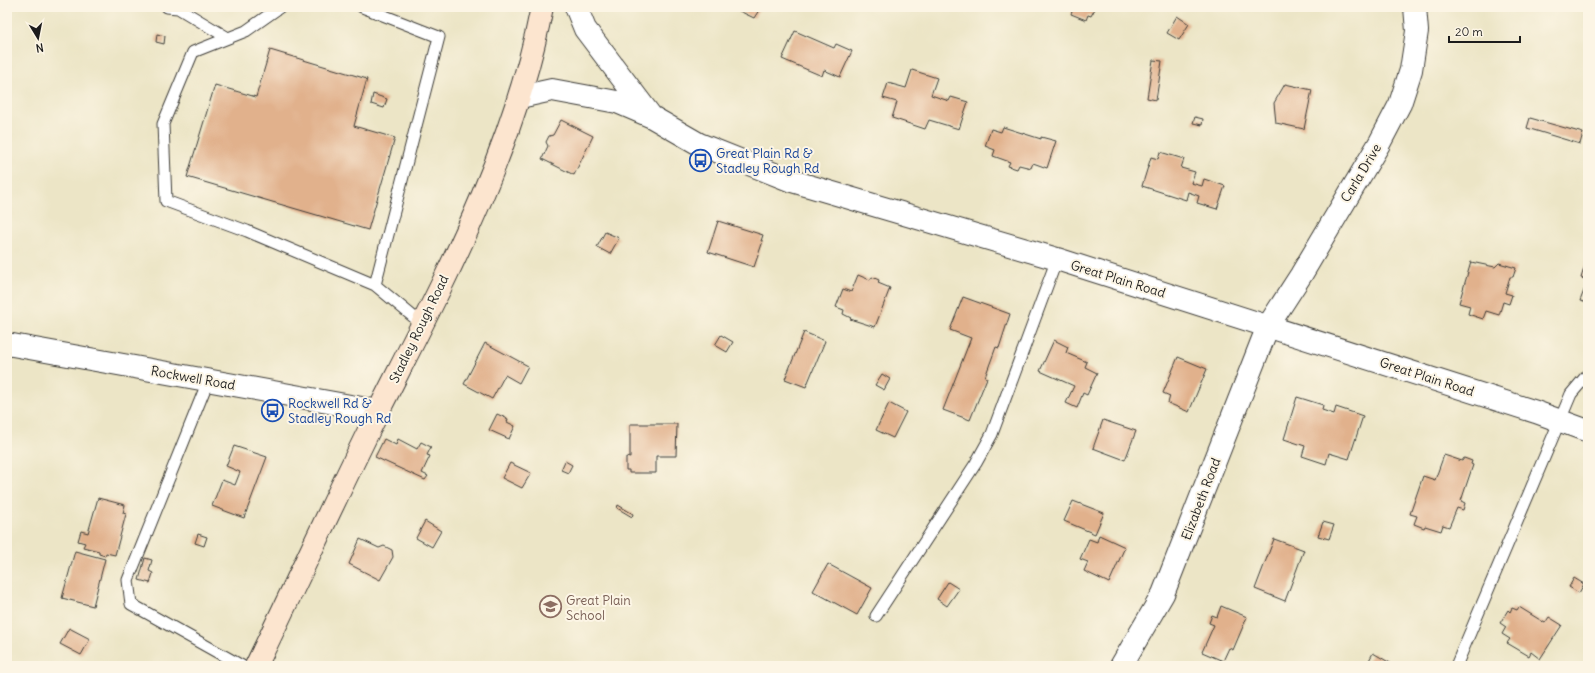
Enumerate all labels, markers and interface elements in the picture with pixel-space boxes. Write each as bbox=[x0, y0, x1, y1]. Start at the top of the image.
north arrow bbox=[18, 18, 58, 58]
scale bar bbox=[1449, 18, 1520, 44]
text: 20 m bbox=[1455, 24, 1483, 39]
text: N bbox=[35, 40, 45, 55]
street label: Carla Drive bbox=[1337, 141, 1385, 205]
place label: Great Plain Rd & Stadley Rough Rd bbox=[716, 145, 820, 177]
bus stop icon: Great Plain Rd & Stadley Rough Rd bbox=[688, 147, 714, 173]
street label: Great Plain Road bbox=[1068, 256, 1168, 302]
street label: Stadley Rough Road bbox=[385, 272, 453, 386]
street label: Great Plain Road bbox=[1378, 354, 1477, 400]
street label: Rockwell Road bbox=[149, 362, 237, 394]
place label: Rockwell Rd & Stadley Rough Rd bbox=[288, 395, 392, 427]
bus stop icon: Rockwell Rd & Stadley Rough Rd bbox=[259, 397, 285, 423]
street label: Elizabeth Road bbox=[1178, 455, 1225, 543]
place label: Great Plain School bbox=[566, 592, 631, 624]
school or university icon: Great Plain School bbox=[538, 594, 564, 620]

